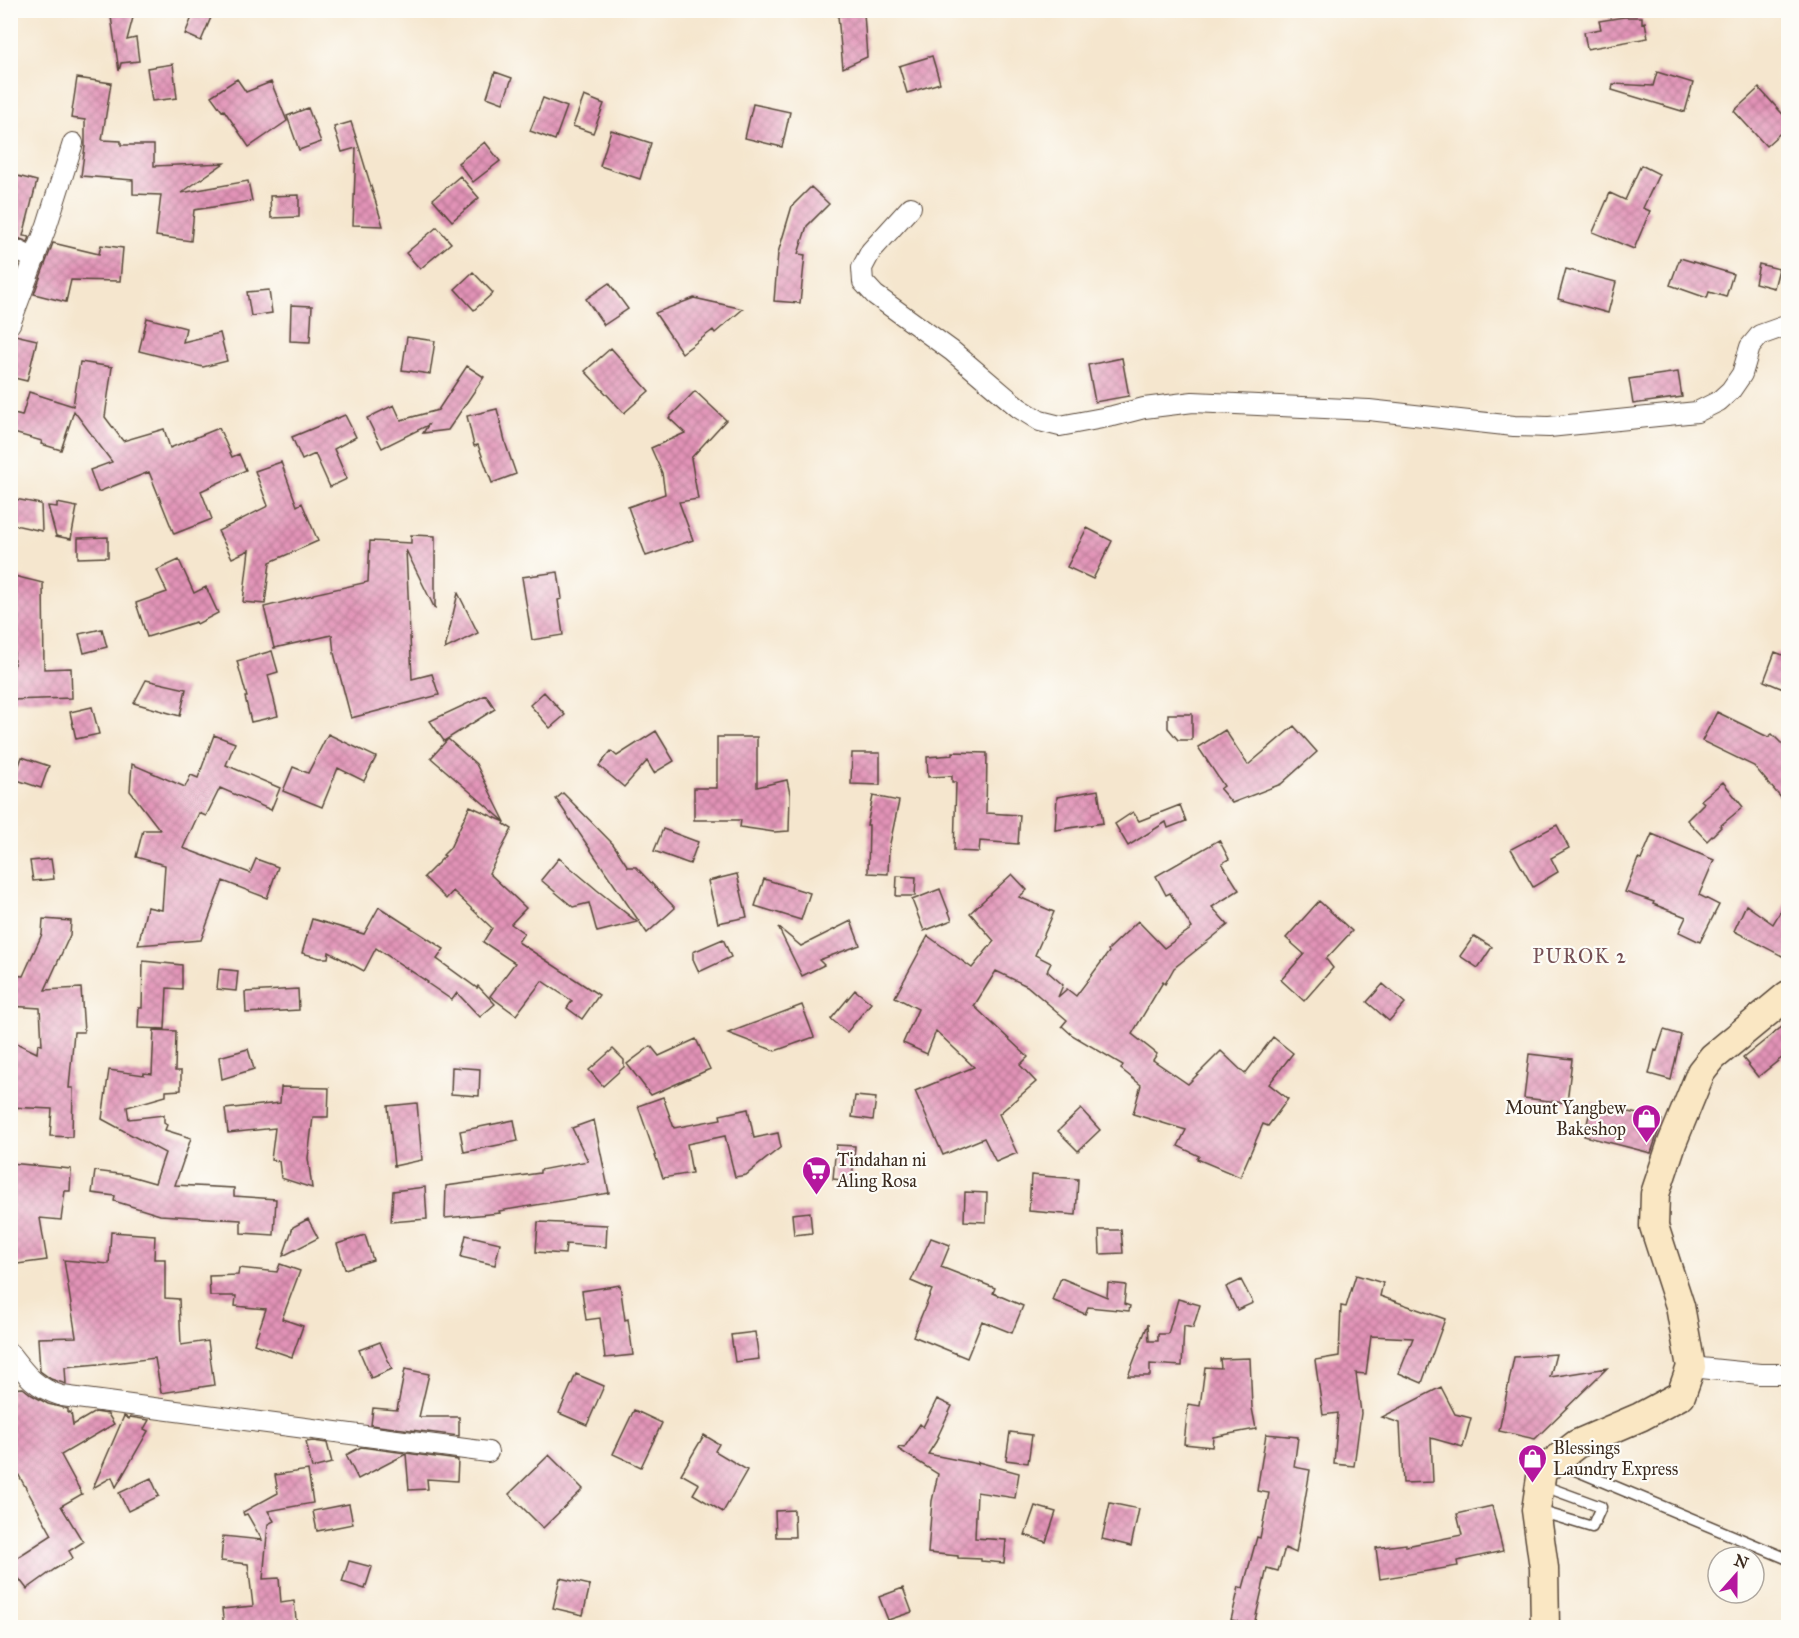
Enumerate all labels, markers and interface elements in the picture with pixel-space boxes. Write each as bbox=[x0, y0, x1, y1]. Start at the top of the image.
district label: PUROK 2 bbox=[1533, 944, 1627, 968]
place label: Mount Yangbew Bakeshop bbox=[1505, 1097, 1626, 1140]
shop icon: Mount Yangbew Bakeshop bbox=[1631, 1102, 1663, 1144]
place label: Tindahan ni Aling Rosa bbox=[836, 1149, 927, 1193]
supermarket icon: Tindahan ni Aling Rosa bbox=[800, 1154, 832, 1196]
place label: Blessings Laundry Express bbox=[1553, 1437, 1678, 1480]
shop icon: Blessings Laundry Express bbox=[1516, 1442, 1548, 1484]
north arrow bbox=[1706, 1545, 1766, 1605]
text: N bbox=[1731, 1550, 1751, 1573]

